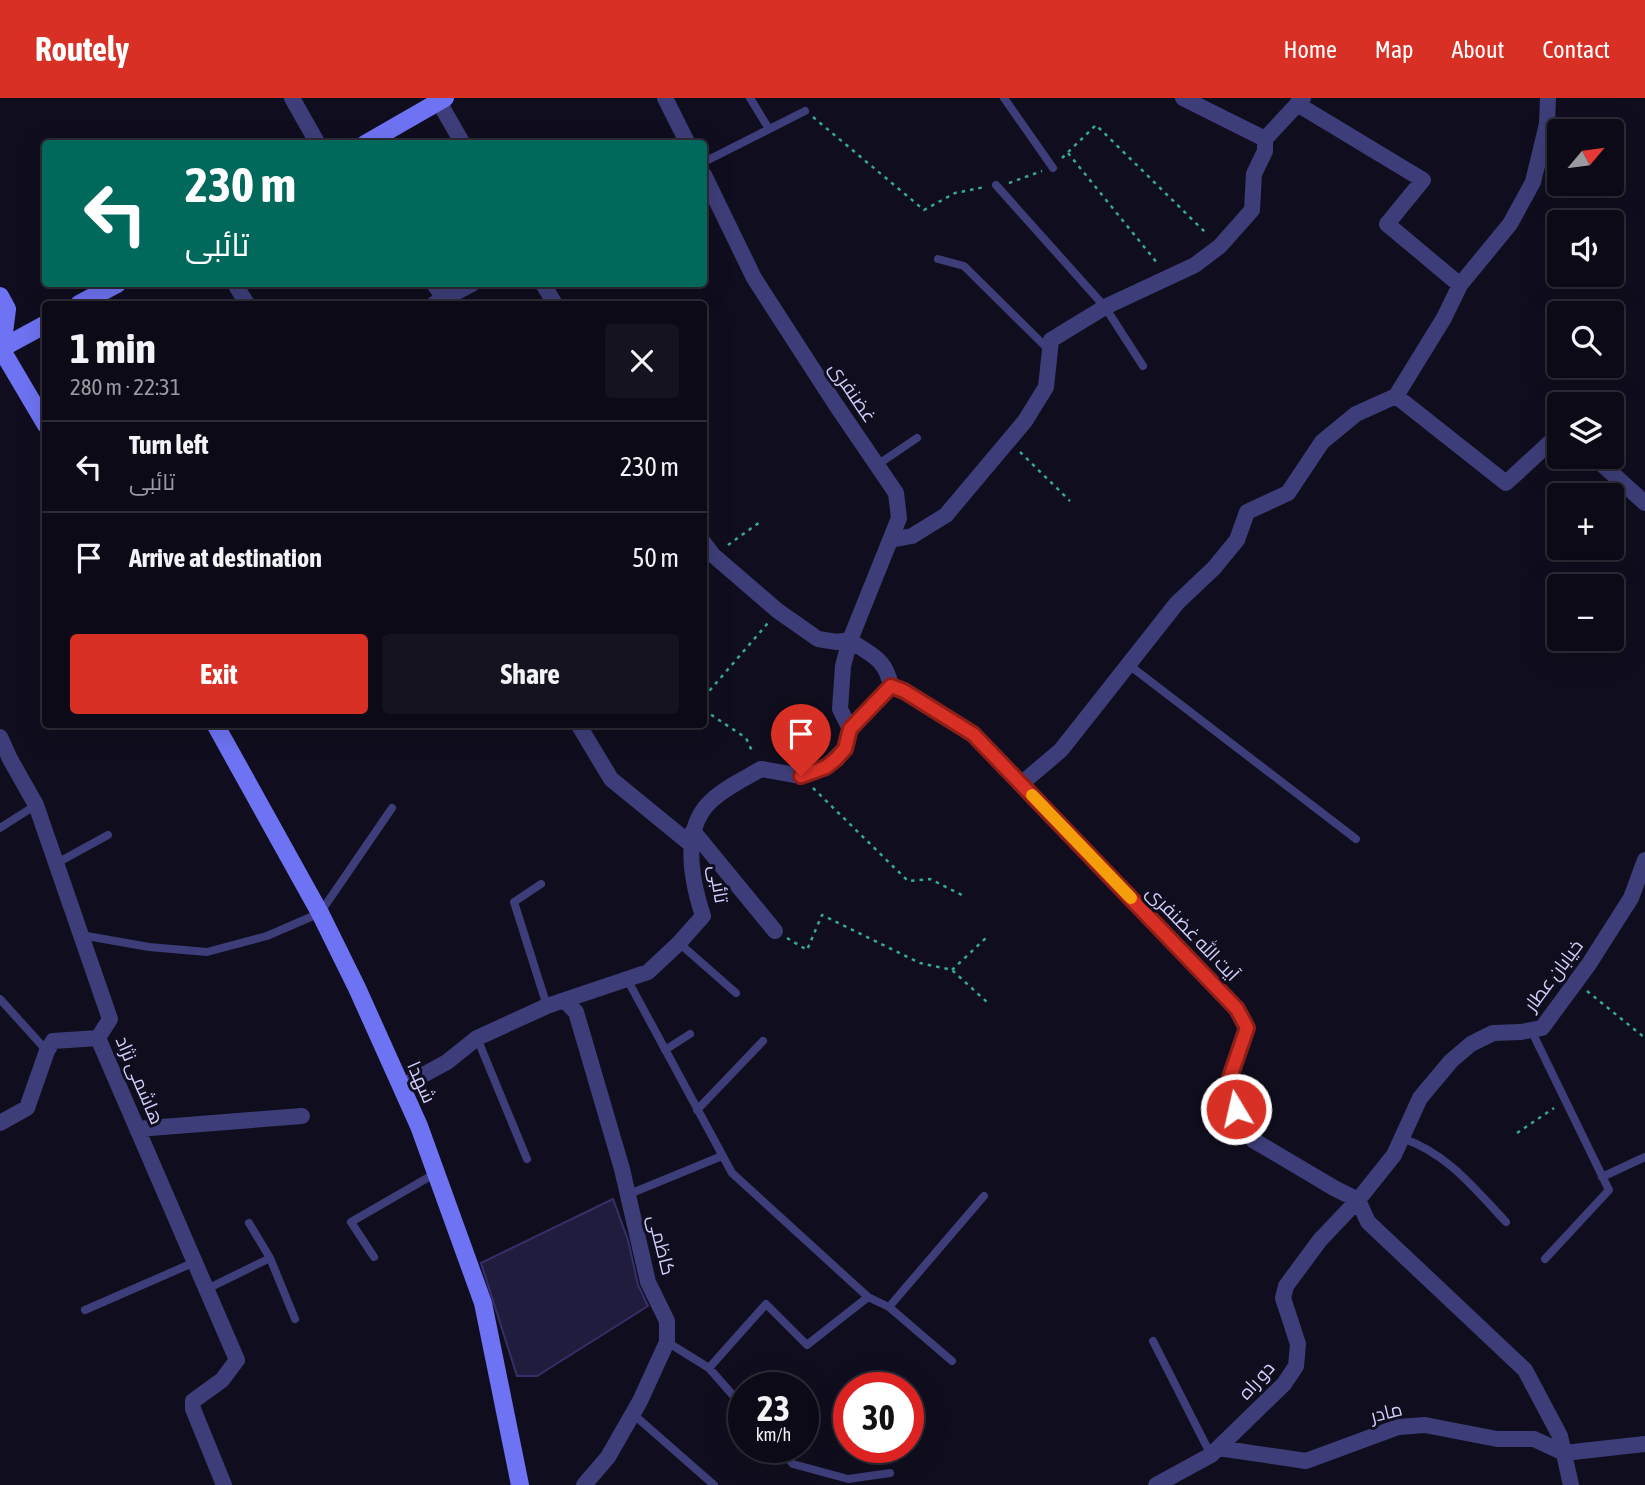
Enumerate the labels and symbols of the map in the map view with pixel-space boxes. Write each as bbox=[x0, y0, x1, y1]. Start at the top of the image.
north arrow bbox=[1547, 119, 1624, 196]
street label: غضنفری bbox=[824, 358, 881, 427]
pin bbox=[771, 704, 831, 776]
street label: تائبی bbox=[704, 863, 733, 905]
street label: آیت الله غضنفری bbox=[1141, 880, 1245, 986]
street label: خیابان عطار bbox=[1518, 935, 1588, 1016]
street label: هاشمی نژاد bbox=[111, 1033, 168, 1128]
street label: شهدا bbox=[402, 1058, 441, 1107]
position arrow bbox=[1199, 1072, 1273, 1146]
street label: کاظمی bbox=[643, 1213, 680, 1278]
street label: دو راه bbox=[1233, 1357, 1279, 1404]
speed limit sign: 30 bbox=[833, 1372, 924, 1463]
street label: مادر bbox=[1367, 1397, 1404, 1428]

